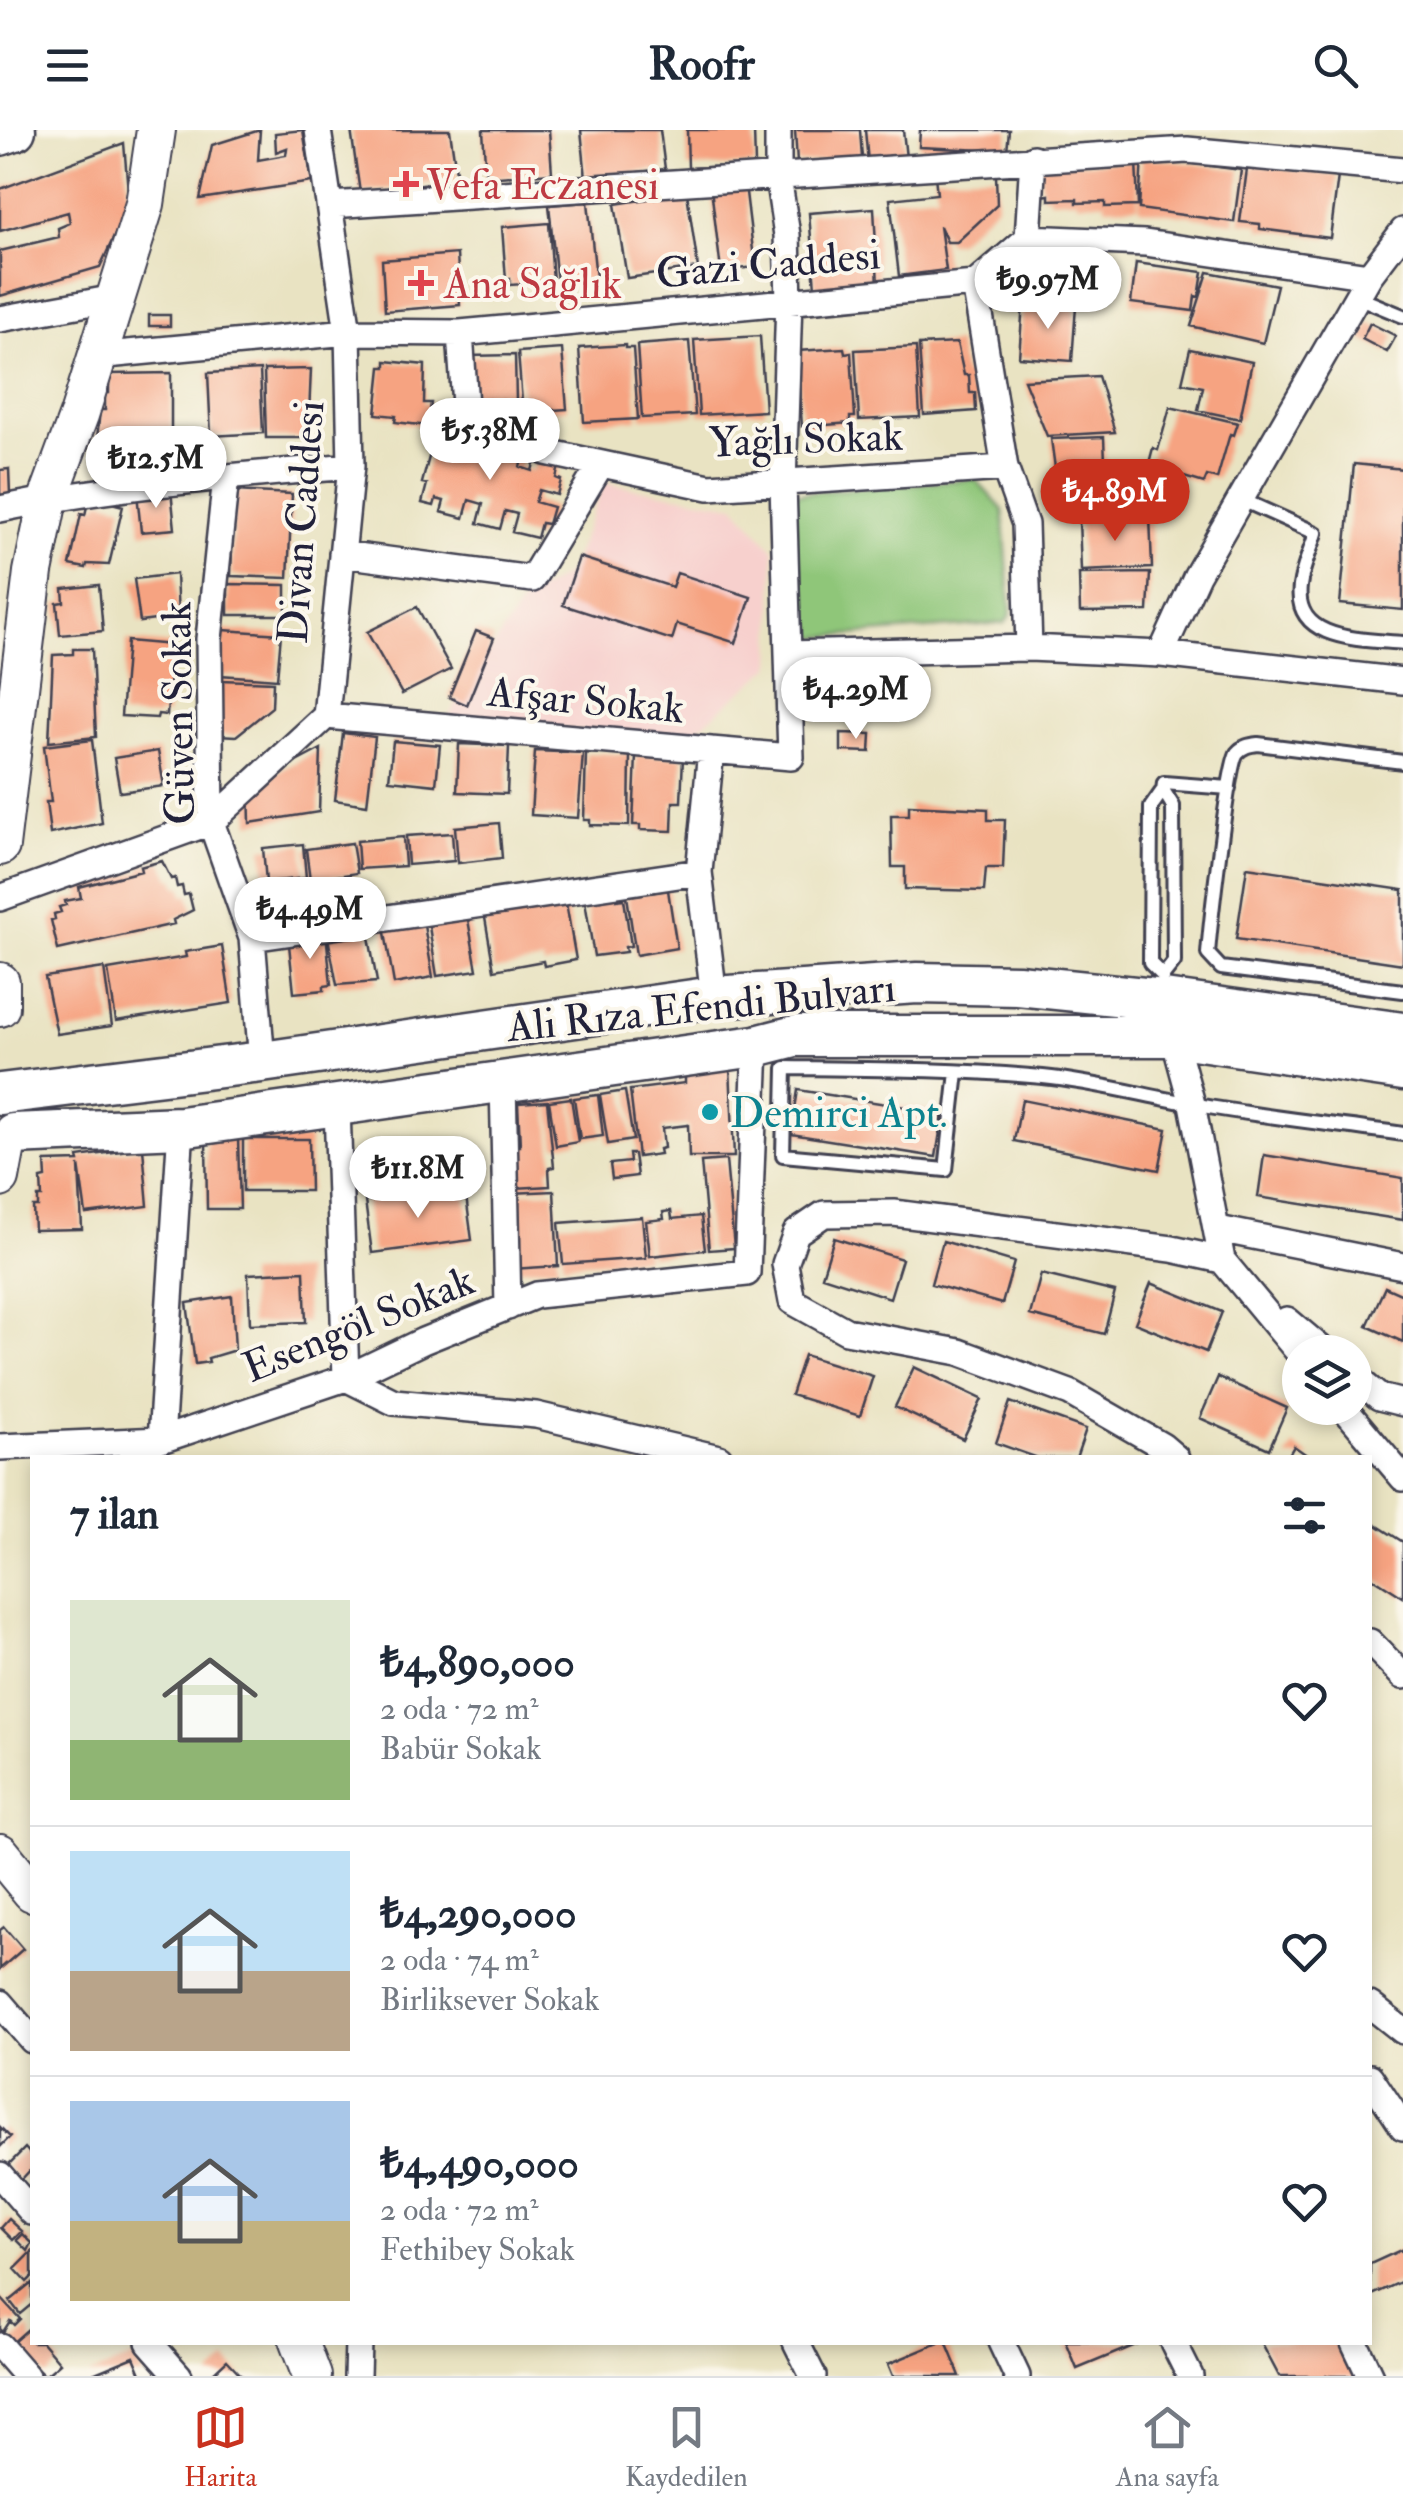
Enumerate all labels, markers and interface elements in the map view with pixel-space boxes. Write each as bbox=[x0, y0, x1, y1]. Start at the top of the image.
text: Roofr bbox=[648, 37, 755, 93]
icon: menu bbox=[40, 38, 95, 93]
icon: search bbox=[1308, 38, 1363, 93]
place label: Vefa Eczanesi bbox=[426, 160, 659, 212]
marker: Vefa Eczanesi bbox=[395, 173, 417, 195]
street label: Gazi Caddesi bbox=[654, 229, 883, 301]
pin: ₺9.97M bbox=[967, 247, 1129, 332]
place label: Ana Sağlık bbox=[443, 259, 622, 311]
text: ₺9.97M bbox=[997, 259, 1099, 299]
marker: Ana Sağlık bbox=[408, 270, 434, 296]
pin: ₺5.38M bbox=[409, 398, 571, 483]
street label: Divan Caddesi bbox=[268, 399, 336, 645]
text: ₺5.38M bbox=[442, 410, 538, 450]
street label: Yağlı Sokak bbox=[708, 411, 904, 469]
pin: ₺12.5M bbox=[75, 426, 237, 511]
text: ₺12.5M bbox=[108, 438, 204, 478]
pin: ₺4.89M bbox=[1034, 459, 1196, 544]
text: ₺4.89M bbox=[1063, 471, 1167, 511]
street label: Güven Sokak bbox=[151, 601, 207, 825]
pin: ₺4.29M bbox=[775, 657, 937, 742]
street label: Afşar Sokak bbox=[484, 666, 686, 735]
text: ₺4.29M bbox=[803, 669, 909, 709]
pin: ₺4.49M bbox=[229, 877, 391, 962]
text: ₺4.49M bbox=[256, 889, 364, 929]
street label: Ali Rıza Efendi Bulvarı bbox=[503, 962, 898, 1054]
place label: Demirci Apt. bbox=[730, 1088, 948, 1140]
marker: Demirci Apt. bbox=[699, 1101, 721, 1123]
pin: ₺11.8M bbox=[337, 1136, 499, 1221]
text: ₺11.8M bbox=[371, 1148, 465, 1188]
street label: Esengöl Sokak bbox=[236, 1255, 482, 1395]
map controls bbox=[1282, 1335, 1372, 1425]
button: layers bbox=[1282, 1335, 1372, 1425]
icon: filters bbox=[1277, 1488, 1332, 1543]
text: 7 ilan bbox=[70, 1489, 159, 1541]
text: ₺4,890,000 bbox=[380, 1637, 575, 1689]
icon: home bbox=[150, 1640, 270, 1760]
icon: heart bbox=[1277, 1673, 1332, 1728]
text: 2 oda · 72 m² bbox=[380, 1689, 539, 1729]
text: Babür Sokak bbox=[380, 1729, 542, 1769]
text: ₺4,290,000 bbox=[380, 1888, 576, 1940]
icon: home bbox=[150, 1891, 270, 2011]
icon: heart bbox=[1277, 1924, 1332, 1979]
text: 2 oda · 74 m² bbox=[380, 1940, 539, 1980]
text: Birliksever Sokak bbox=[380, 1980, 600, 2020]
text: ₺4,490,000 bbox=[380, 2138, 579, 2190]
icon: home bbox=[150, 2141, 270, 2261]
icon: heart bbox=[1277, 2174, 1332, 2229]
text: 2 oda · 72 m² bbox=[380, 2190, 539, 2230]
text: Fethibey Sokak bbox=[380, 2230, 575, 2270]
tab: Harita bbox=[184, 2400, 257, 2495]
tab: Kaydedilen bbox=[625, 2400, 748, 2495]
tab: Ana sayfa bbox=[1116, 2400, 1219, 2495]

